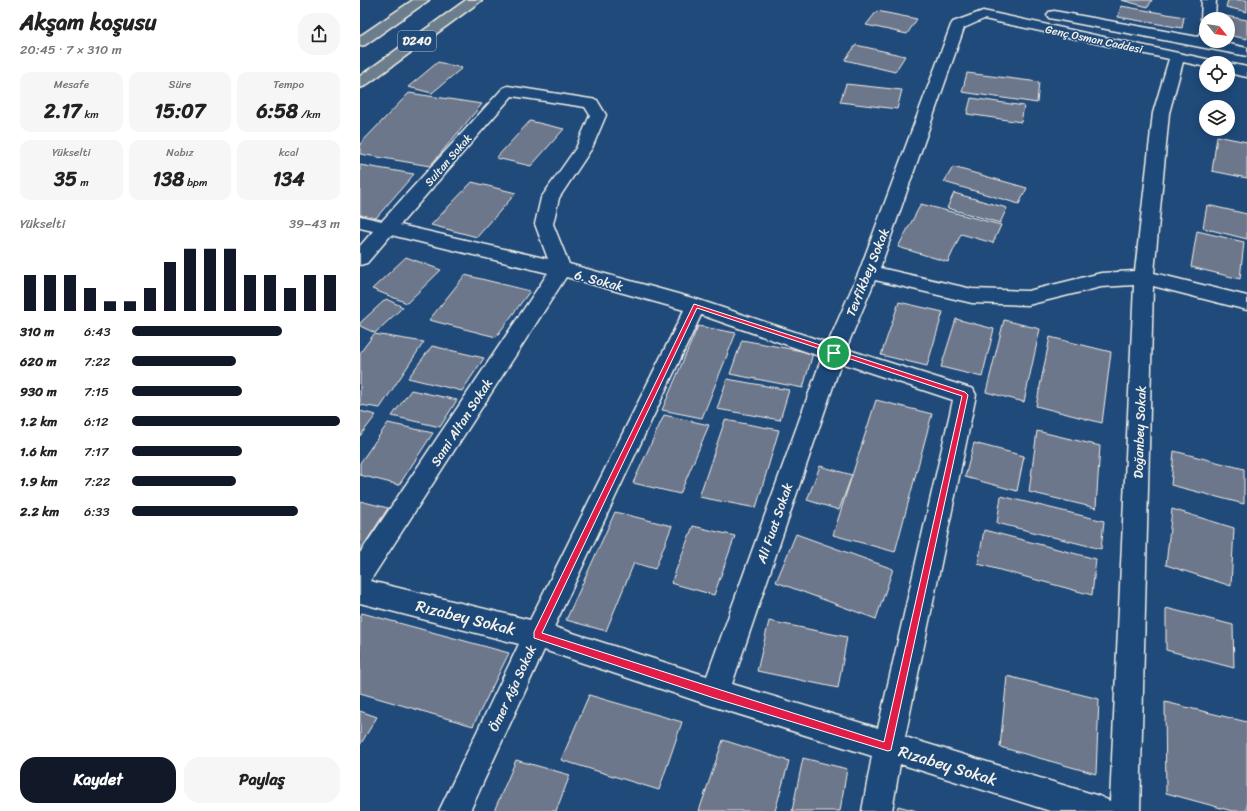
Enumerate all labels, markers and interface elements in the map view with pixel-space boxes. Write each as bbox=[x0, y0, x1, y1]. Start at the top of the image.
text: Akşam koşusu bbox=[20, 3, 157, 42]
north arrow bbox=[1199, 12, 1235, 48]
map controls bbox=[1199, 12, 1235, 136]
button: share bbox=[298, 13, 340, 55]
street label: Genç Osman Caddesi bbox=[1043, 20, 1145, 59]
road number: D240 bbox=[398, 31, 436, 51]
text: 20:45 · 7 × 310 m bbox=[20, 38, 122, 61]
button: locate bbox=[1199, 56, 1235, 92]
text: Mesafe bbox=[54, 75, 89, 94]
text: Süre bbox=[169, 75, 191, 94]
text: Tempo bbox=[273, 75, 304, 94]
text: 2.17 bbox=[44, 94, 82, 129]
text: 15:07 bbox=[155, 94, 205, 129]
text: 6:58 bbox=[257, 94, 298, 129]
button: layers bbox=[1199, 100, 1235, 136]
text: km bbox=[82, 105, 99, 124]
text: /km bbox=[298, 105, 321, 124]
street label: Sultan Sokak bbox=[420, 130, 477, 191]
text: Yükselti bbox=[52, 143, 90, 162]
text: Nabız bbox=[166, 143, 194, 162]
text: kcal bbox=[279, 143, 299, 162]
text: 35 bbox=[54, 162, 77, 197]
text: 138 bbox=[153, 162, 184, 197]
text: 134 bbox=[273, 162, 305, 197]
text: m bbox=[77, 173, 89, 192]
text: bpm bbox=[184, 173, 207, 192]
text: Yükselti bbox=[20, 212, 65, 235]
text: 39–43 m bbox=[289, 212, 340, 235]
street label: Tevfikbey Sokak bbox=[839, 224, 896, 320]
street label: 6. Sokak bbox=[572, 263, 626, 298]
text: 310 m bbox=[20, 320, 54, 343]
text: 6:43 bbox=[84, 320, 111, 343]
pin bbox=[817, 336, 851, 370]
icon: arrive bbox=[823, 342, 845, 364]
text: 620 m bbox=[20, 350, 56, 373]
text: 7:22 bbox=[84, 350, 110, 373]
street label: Sami Altan Sokak bbox=[424, 374, 499, 471]
text: 930 m bbox=[20, 380, 57, 403]
text: 7:15 bbox=[84, 380, 109, 403]
street label: Doğanbey Sokak bbox=[1126, 385, 1153, 479]
text: 1.2 km bbox=[20, 410, 57, 433]
text: 6:12 bbox=[84, 410, 108, 433]
text: 1.6 km bbox=[20, 440, 57, 463]
text: 7:17 bbox=[84, 440, 108, 463]
text: 1.9 km bbox=[20, 470, 58, 493]
text: 7:22 bbox=[84, 470, 110, 493]
street label: Ali Fuat Sokak bbox=[750, 480, 799, 568]
text: 2.2 km bbox=[20, 500, 59, 523]
text: 6:33 bbox=[84, 500, 110, 523]
street label: Rızabey Sokak bbox=[413, 591, 519, 644]
street label: Ömer Ağa Sokak bbox=[482, 641, 543, 736]
street label: Rızabey Sokak bbox=[895, 737, 1001, 794]
button: Kaydet bbox=[20, 757, 176, 803]
button: Paylaş bbox=[184, 757, 340, 803]

